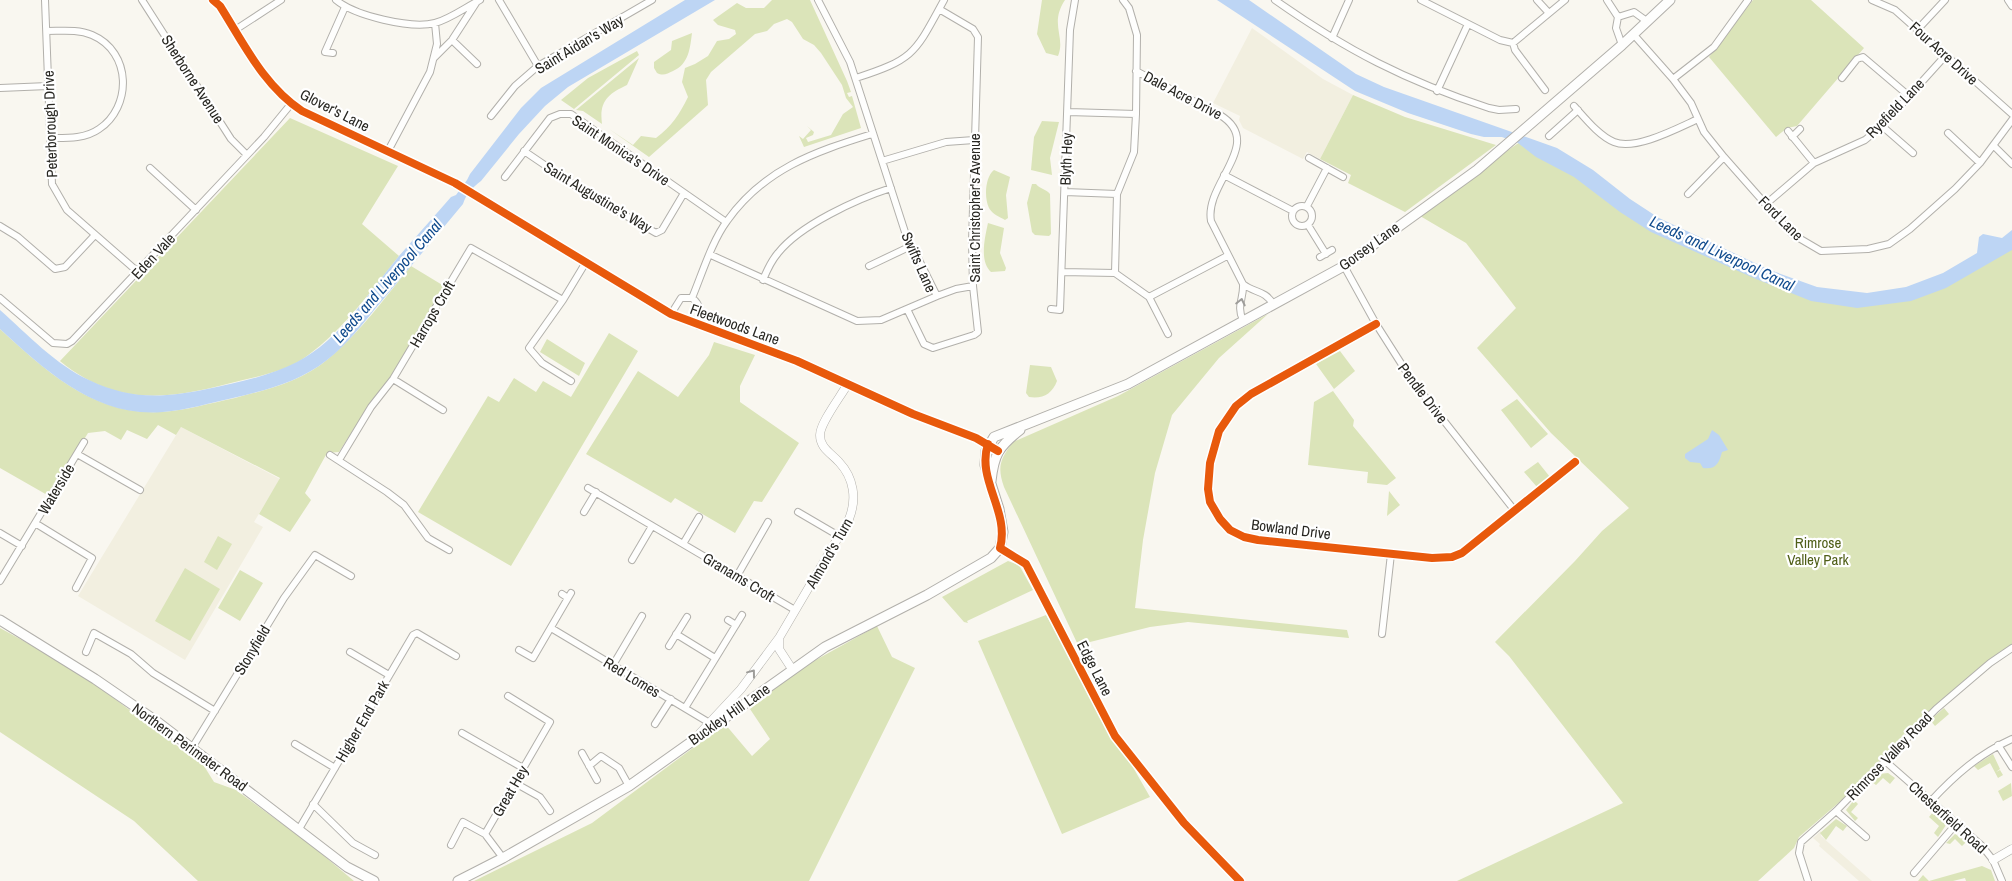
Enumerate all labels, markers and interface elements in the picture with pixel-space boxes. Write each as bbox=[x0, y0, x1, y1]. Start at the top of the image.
street label: Saint Aidan's Way bbox=[531, 9, 628, 79]
street label: Four Acre Drive bbox=[1905, 17, 1983, 90]
street label: Sherborne Avenue bbox=[157, 31, 230, 127]
street label: Dale Acre Drive bbox=[1140, 66, 1226, 125]
street label: Peterborough Drive bbox=[38, 70, 62, 178]
street label: Ryefield Lane bbox=[1861, 73, 1929, 143]
street label: Glover's Lane bbox=[297, 84, 374, 137]
street label: Saint Monica's Drive bbox=[568, 109, 674, 191]
street label: Blyth Hey bbox=[1055, 131, 1077, 186]
street label: Saint Christopher's Avenue bbox=[964, 133, 985, 283]
street label: Saint Augustine's Way bbox=[540, 156, 657, 238]
street label: Ford Lane bbox=[1754, 191, 1808, 245]
water label: Leeds and Liverpool Canal bbox=[1646, 210, 1799, 297]
water label: Leeds and Liverpool Canal bbox=[327, 214, 447, 347]
street label: Gorsey Lane bbox=[1334, 217, 1404, 275]
street label: Eden Vale bbox=[126, 228, 180, 284]
street label: Swifts Lane bbox=[896, 228, 942, 296]
street label: Harrops Croft bbox=[404, 276, 460, 351]
street label: Fleetwoods Lane bbox=[687, 298, 783, 350]
one-way arrow bbox=[1235, 298, 1246, 307]
street label: Pendle Drive bbox=[1393, 358, 1453, 428]
street label: Waterside bbox=[33, 460, 79, 518]
street label: Almond's Turn bbox=[800, 514, 858, 593]
street label: Bowland Drive bbox=[1250, 514, 1332, 544]
park label: Rimrose Valley Park bbox=[1787, 532, 1849, 570]
street label: Granams Croft bbox=[699, 547, 779, 607]
street label: Stonyfield bbox=[229, 621, 275, 679]
street label: Edge Lane bbox=[1072, 637, 1118, 699]
street label: Red Lomes bbox=[600, 652, 664, 702]
one-way arrow bbox=[747, 670, 755, 679]
street label: Higher End Park bbox=[330, 676, 394, 766]
street label: Buckley Hill Lane bbox=[684, 678, 774, 750]
street label: Northern Perimeter Road bbox=[128, 698, 252, 796]
street label: Rimrose Valley Road bbox=[1841, 707, 1937, 805]
street label: Great Hey bbox=[487, 761, 534, 821]
street label: Chesterfield Road bbox=[1904, 776, 1992, 858]

